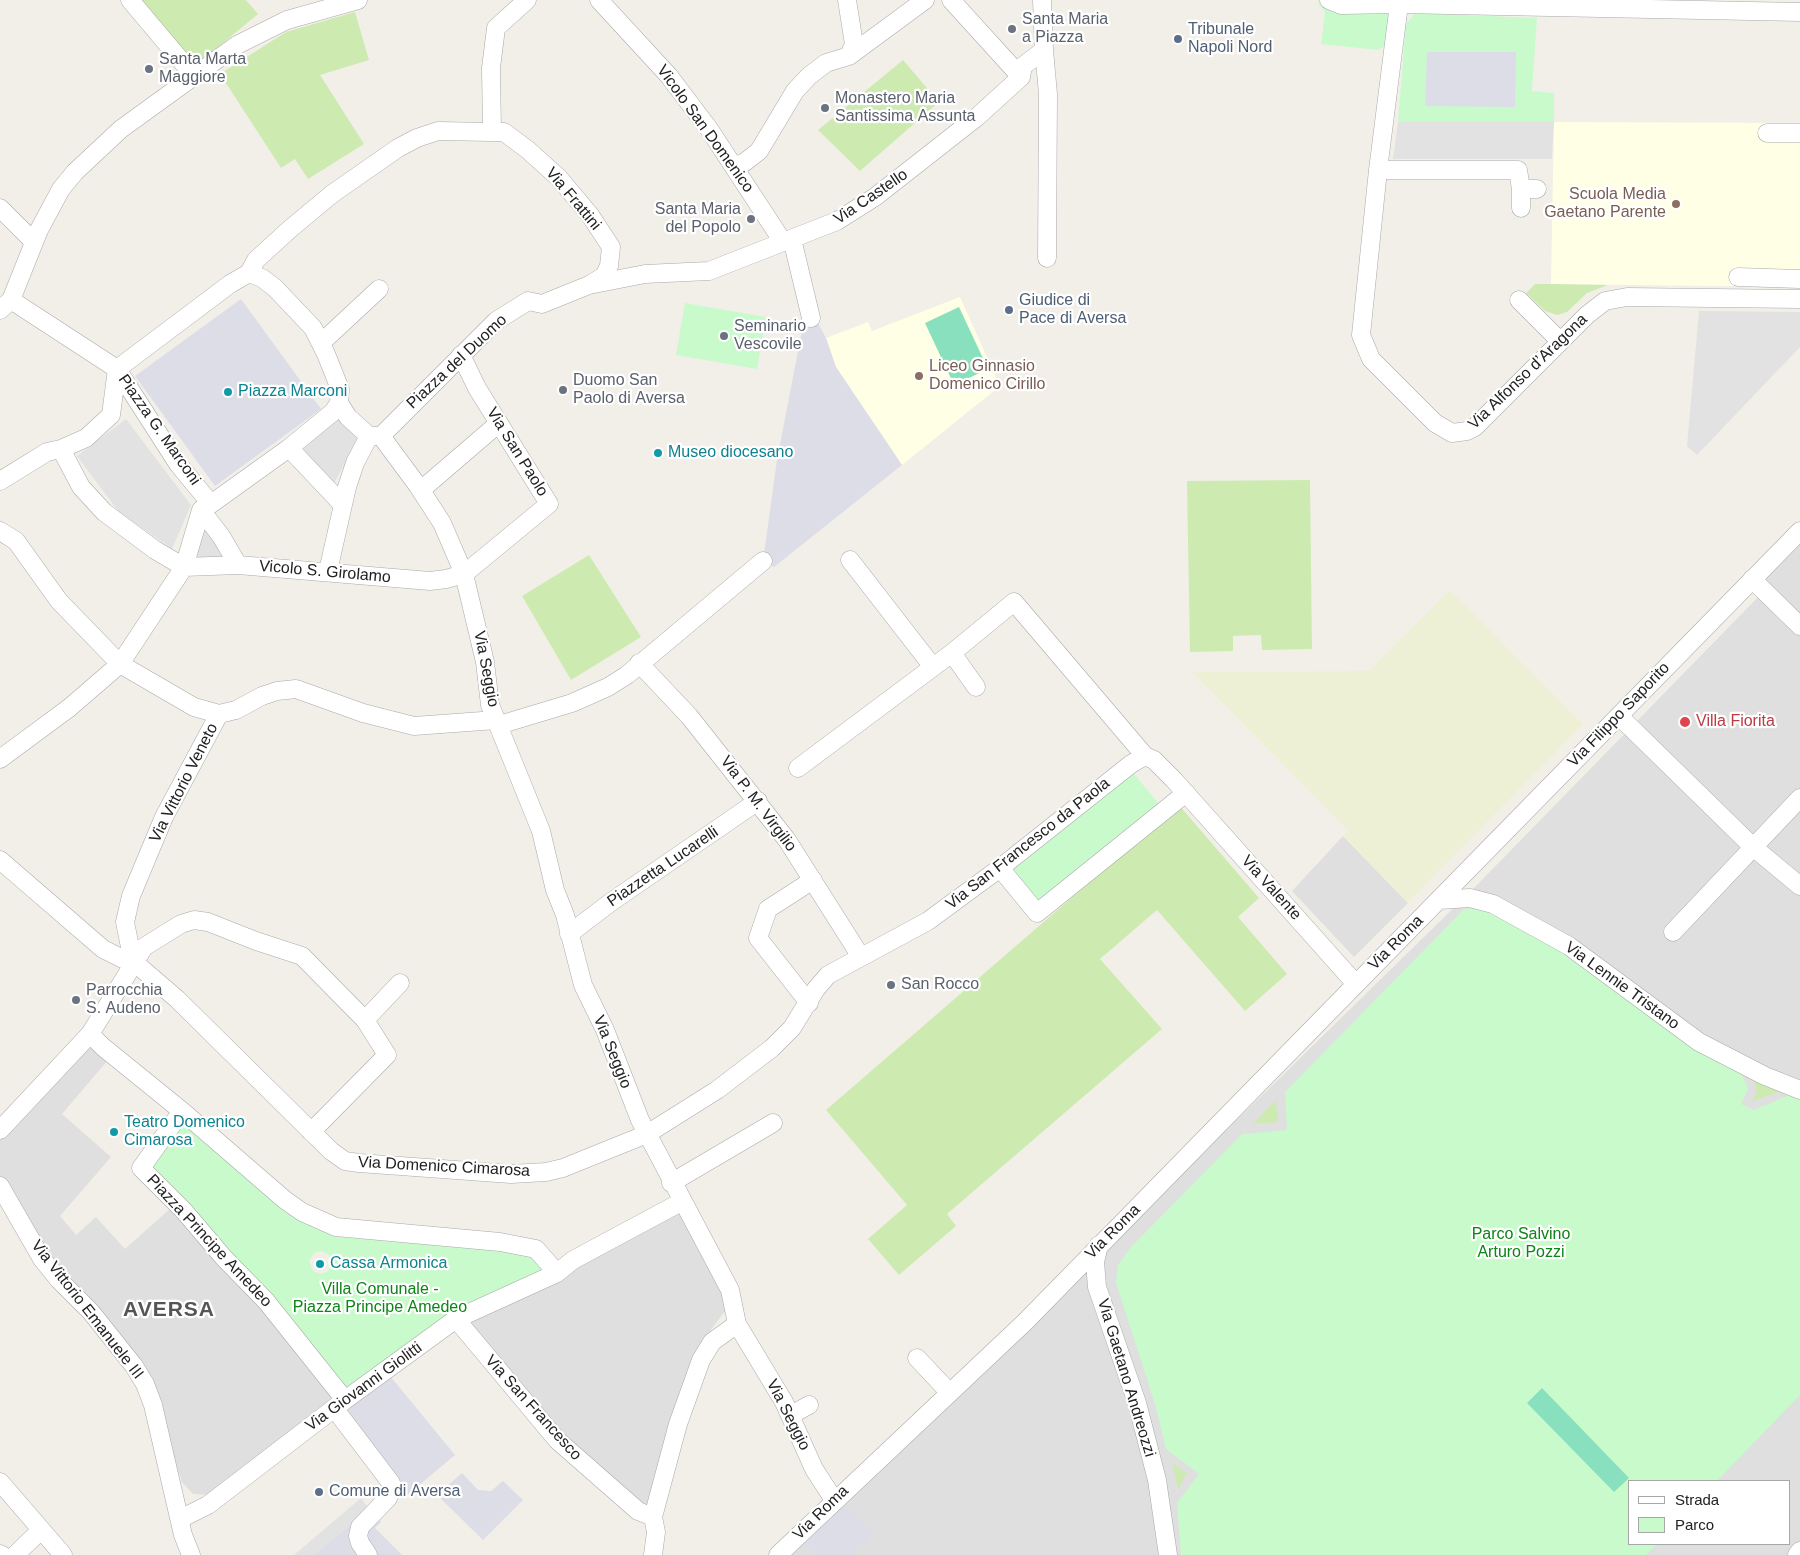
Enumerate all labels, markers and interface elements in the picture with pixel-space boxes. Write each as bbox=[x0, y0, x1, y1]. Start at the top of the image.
place label: Santa Maria a Piazza bbox=[1022, 10, 1108, 48]
place label: Tribunale Napoli Nord bbox=[1188, 20, 1272, 58]
marker: Santa Maria a Piazza bbox=[1006, 23, 1018, 35]
marker: Tribunale Napoli Nord bbox=[1172, 33, 1184, 45]
place label: Santa Marta Maggiore bbox=[159, 50, 246, 88]
street label: Vicolo San Domenico bbox=[652, 62, 758, 196]
marker: Santa Marta Maggiore bbox=[143, 63, 155, 75]
place label: Monastero Maria Santissima Assunta bbox=[835, 89, 976, 127]
marker: Monastero Maria Santissima Assunta bbox=[819, 102, 831, 114]
street label: Via Frattini bbox=[541, 164, 605, 234]
street label: Via Castello bbox=[830, 165, 912, 229]
place label: Scuola Media Gaetano Parente bbox=[1544, 185, 1666, 223]
marker: Scuola Media Gaetano Parente bbox=[1670, 198, 1682, 210]
place label: Santa Maria del Popolo bbox=[655, 200, 741, 238]
marker: Santa Maria del Popolo bbox=[745, 213, 757, 225]
place label: Giudice di Pace di Aversa bbox=[1019, 291, 1126, 329]
marker: Giudice di Pace di Aversa bbox=[1003, 304, 1015, 316]
street label: Via Alfonso d’Aragona bbox=[1464, 310, 1592, 434]
street label: Piazza del Duomo bbox=[403, 311, 511, 413]
place label: Seminario Vescovile bbox=[734, 317, 806, 355]
marker: Seminario Vescovile bbox=[718, 330, 730, 342]
place label: Liceo Ginnasio Domenico Cirillo bbox=[929, 357, 1045, 395]
marker: Liceo Ginnasio Domenico Cirillo bbox=[913, 370, 925, 382]
street label: Piazza G. Marconi bbox=[114, 371, 204, 489]
place label: Duomo San Paolo di Aversa bbox=[573, 371, 685, 409]
place label: Piazza Marconi bbox=[238, 382, 347, 402]
marker: Duomo San Paolo di Aversa bbox=[557, 384, 569, 396]
marker: Piazza Marconi bbox=[222, 386, 234, 398]
street label: Via San Paolo bbox=[482, 404, 552, 500]
place label: Museo diocesano bbox=[668, 443, 793, 463]
marker: Museo diocesano bbox=[652, 447, 664, 459]
street label: Vicolo S. Girolamo bbox=[258, 557, 392, 587]
street label: Via Seggio bbox=[469, 629, 503, 709]
street label: Via Filippo Saporito bbox=[1564, 659, 1674, 771]
place label: Villa Fiorita bbox=[1696, 712, 1775, 732]
marker: Villa Fiorita bbox=[1678, 715, 1692, 729]
street label: Via Vittorio Veneto bbox=[146, 720, 222, 846]
street label: Via P. M. Virgilio bbox=[716, 752, 800, 856]
street label: Via San Francesco da Paola bbox=[942, 774, 1114, 914]
street label: Piazzetta Lucarelli bbox=[604, 823, 722, 911]
street label: Via Valente bbox=[1237, 852, 1305, 924]
street label: Via Roma bbox=[1364, 911, 1428, 975]
street label: Via Lennie Tristano bbox=[1561, 938, 1683, 1034]
place label: San Rocco bbox=[901, 975, 979, 995]
marker: San Rocco bbox=[885, 979, 897, 991]
place label: Parrocchia S. Audeno bbox=[86, 981, 162, 1019]
marker: Parrocchia S. Audeno bbox=[70, 994, 82, 1006]
street label: Via Seggio bbox=[589, 1013, 635, 1091]
place label: Teatro Domenico Cimarosa bbox=[124, 1113, 245, 1151]
marker: Teatro Domenico Cimarosa bbox=[108, 1126, 120, 1138]
street label: Via Domenico Cimarosa bbox=[358, 1153, 530, 1181]
street label: Piazza Principe Amedeo bbox=[143, 1171, 275, 1311]
street label: Via Roma bbox=[1081, 1200, 1145, 1264]
park label: Parco Salvino Arturo Pozzi bbox=[1472, 1225, 1570, 1263]
street label: Via Vittorio Emanuele III bbox=[27, 1237, 147, 1383]
place label: Cassa Armonica bbox=[330, 1254, 447, 1274]
marker: Cassa Armonica bbox=[314, 1258, 326, 1270]
park label: Villa Comunale - Piazza Principe Amedeo bbox=[293, 1280, 467, 1318]
district label: AVERSA bbox=[122, 1297, 216, 1323]
street label: Via Gaetano Andreozzi bbox=[1093, 1297, 1159, 1459]
street label: Via Giovanni Giolitti bbox=[302, 1338, 426, 1436]
street label: Via San Francesco bbox=[481, 1351, 585, 1465]
street label: Via Seggio bbox=[762, 1376, 814, 1454]
legend bbox=[1628, 1480, 1790, 1545]
place label: Comune di Aversa bbox=[329, 1482, 460, 1502]
street label: Via Roma bbox=[789, 1482, 853, 1544]
marker: Comune di Aversa bbox=[313, 1486, 325, 1498]
text: Strada bbox=[1675, 1491, 1719, 1508]
text: Parco bbox=[1675, 1516, 1714, 1533]

